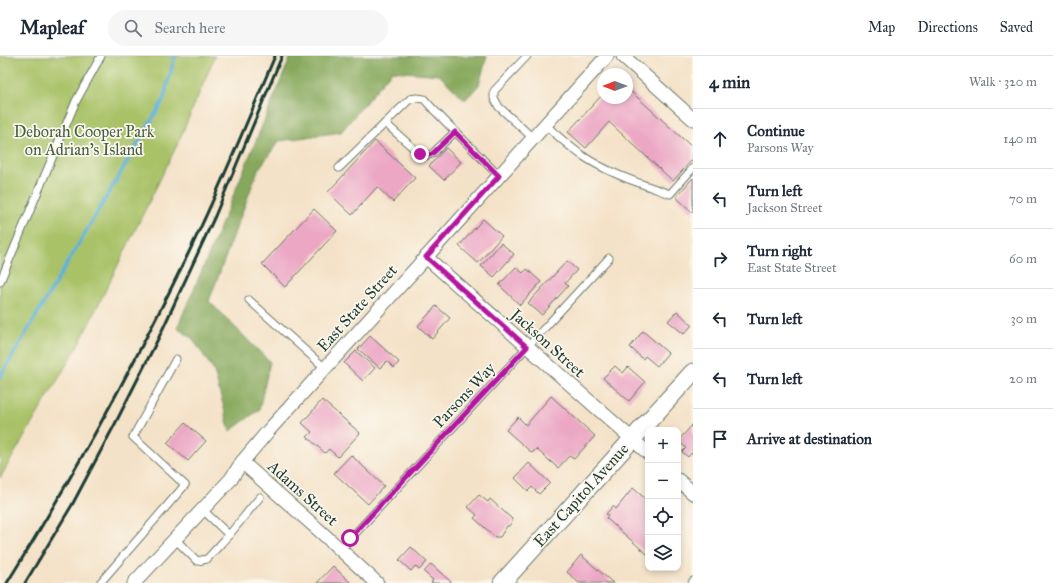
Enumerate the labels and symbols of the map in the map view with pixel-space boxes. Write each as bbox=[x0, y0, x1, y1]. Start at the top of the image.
north arrow bbox=[597, 68, 633, 104]
park label: Deborah Cooper Park on Adrian's Island bbox=[14, 122, 155, 159]
route end bbox=[411, 145, 429, 163]
street label: East State Street bbox=[313, 260, 401, 355]
street label: Jackson Street bbox=[505, 304, 589, 382]
street label: Parsons Way bbox=[429, 358, 499, 431]
street label: East Capitol Avenue bbox=[530, 439, 633, 551]
street label: Adams Street bbox=[263, 456, 342, 530]
route start bbox=[341, 529, 359, 547]

